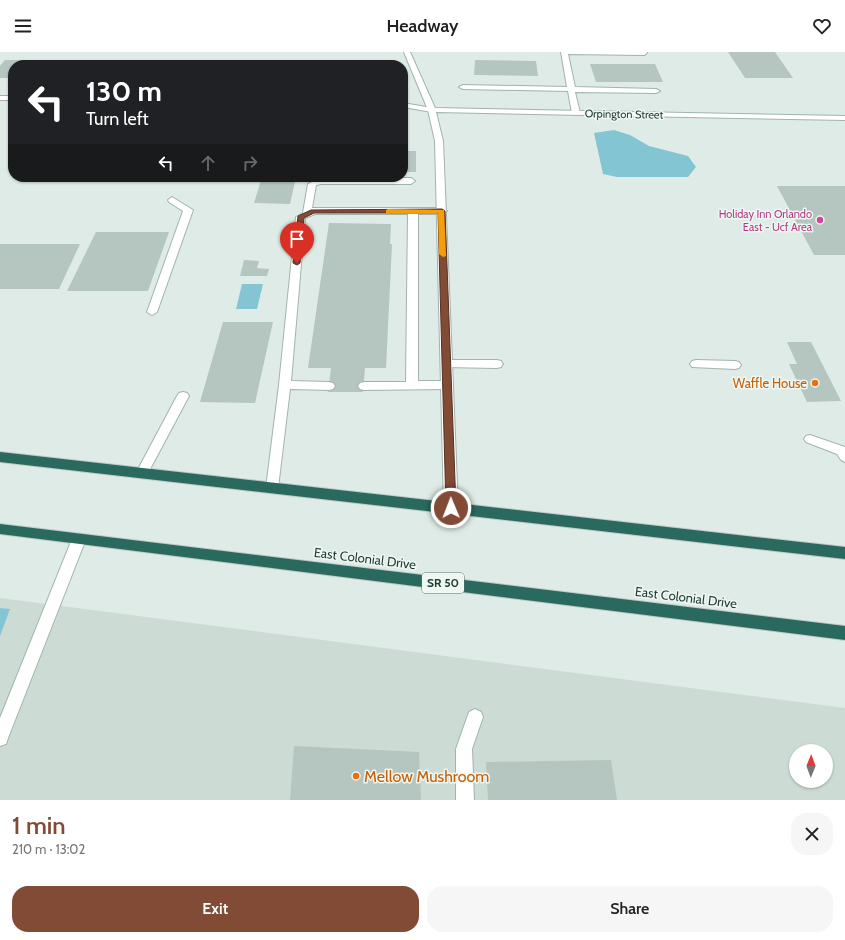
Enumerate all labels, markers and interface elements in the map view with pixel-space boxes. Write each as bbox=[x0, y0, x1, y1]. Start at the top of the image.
icon: menu bbox=[12, 15, 34, 37]
text: Headway bbox=[387, 15, 458, 37]
icon: heart bbox=[811, 15, 833, 37]
text: 130 m bbox=[86, 74, 162, 108]
icon: left bbox=[20, 76, 72, 128]
street label: Orpington Street bbox=[585, 106, 664, 122]
text: Turn left bbox=[86, 108, 149, 130]
icon: left bbox=[155, 152, 177, 174]
icon: ahead bbox=[197, 152, 219, 174]
icon: right bbox=[239, 152, 261, 174]
place label: Holiday Inn Orlando East - Ucf Area bbox=[719, 207, 813, 234]
marker: Holiday Inn Orlando East - Ucf Area bbox=[815, 215, 825, 225]
pin bbox=[280, 222, 314, 263]
icon: arrive bbox=[286, 228, 308, 250]
place label: Waffle House bbox=[733, 375, 807, 391]
marker: Waffle House bbox=[810, 378, 820, 388]
position arrow bbox=[430, 487, 472, 529]
street label: East Colonial Drive bbox=[313, 544, 417, 572]
road number: SR 50 bbox=[422, 573, 464, 593]
street label: East Colonial Drive bbox=[634, 583, 738, 611]
north arrow bbox=[789, 744, 833, 788]
map controls bbox=[789, 744, 833, 788]
place label: Mellow Mushroom bbox=[364, 767, 489, 786]
marker: Mellow Mushroom bbox=[351, 771, 361, 781]
text: 1 min bbox=[12, 811, 66, 840]
button: close bbox=[791, 813, 833, 855]
text: 210 m · 13:02 bbox=[12, 841, 85, 857]
button: Exit bbox=[12, 886, 419, 932]
button: Share bbox=[427, 886, 833, 932]

